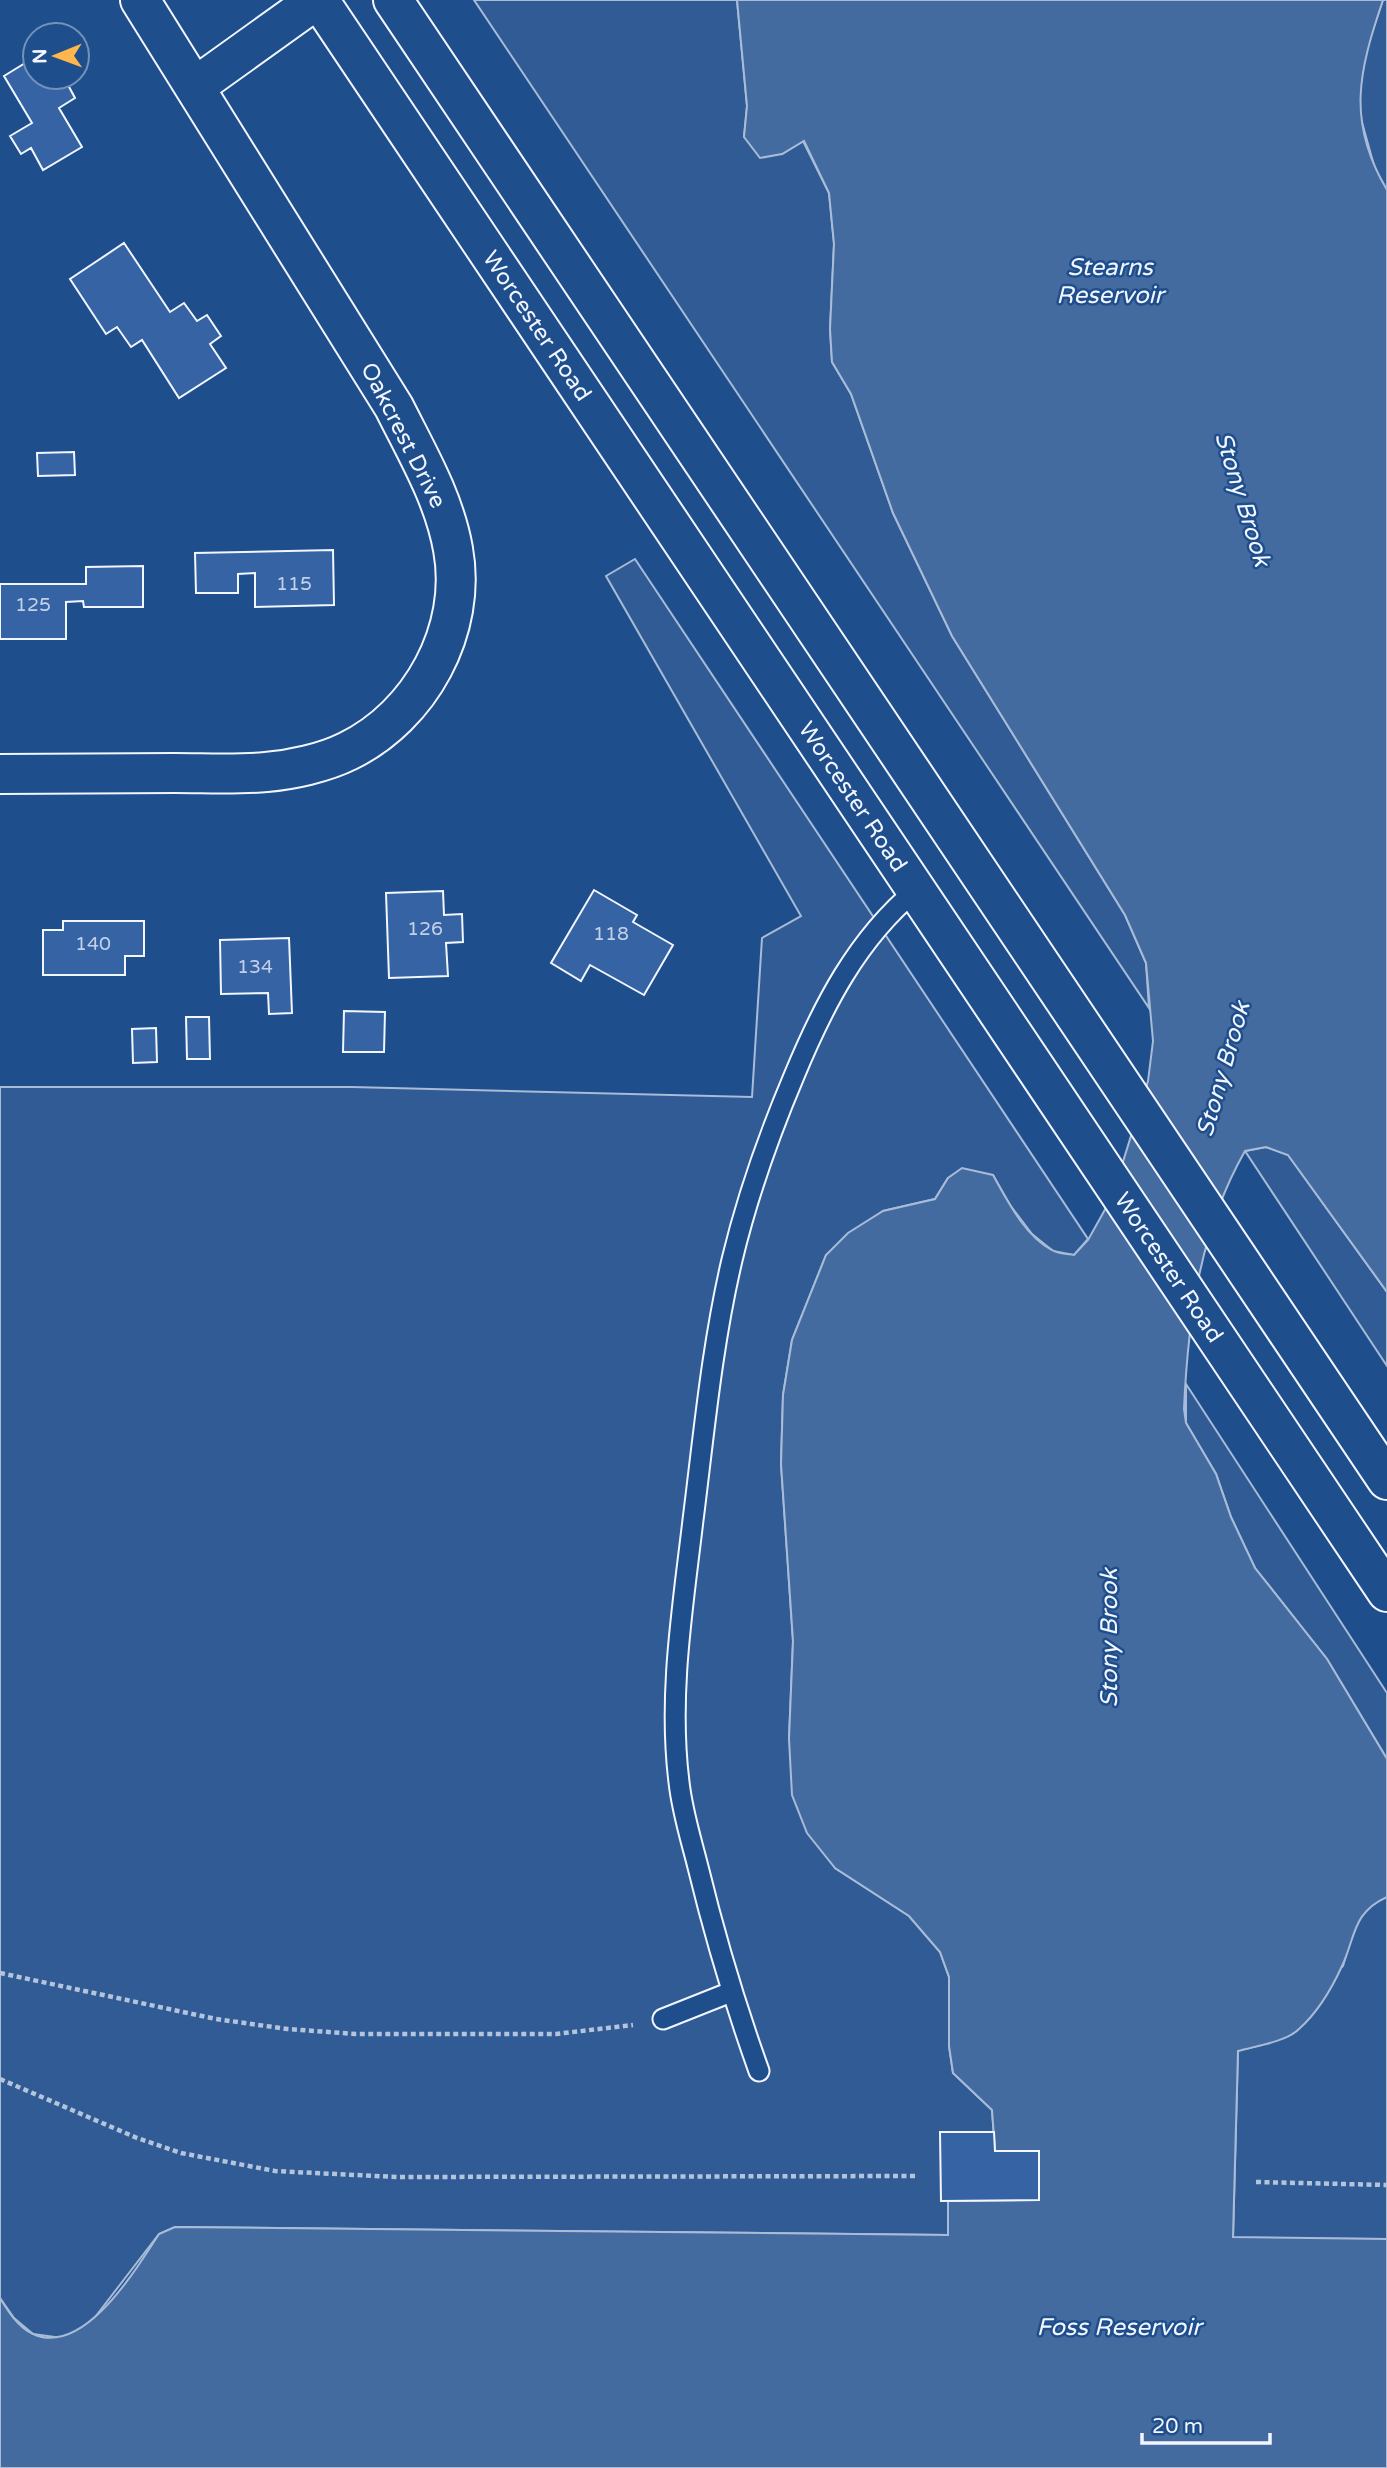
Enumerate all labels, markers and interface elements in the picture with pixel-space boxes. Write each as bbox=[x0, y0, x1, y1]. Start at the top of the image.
north arrow bbox=[21, 21, 91, 91]
text: N bbox=[29, 48, 51, 64]
street label: Worcester Road bbox=[476, 246, 597, 407]
water label: Stearns Reservoir bbox=[1056, 253, 1166, 310]
street label: Oakcrest Drive bbox=[354, 358, 452, 513]
water label: Stony Brook bbox=[1208, 428, 1277, 572]
house number: 115 bbox=[276, 573, 312, 595]
house number: 125 bbox=[15, 594, 51, 616]
street label: Worcester Road bbox=[792, 716, 913, 877]
house number: 126 bbox=[407, 918, 443, 940]
house number: 118 bbox=[593, 923, 629, 945]
house number: 140 bbox=[75, 933, 111, 955]
house number: 134 bbox=[237, 956, 273, 978]
water label: Stony Brook bbox=[1190, 997, 1257, 1140]
street label: Worcester Road bbox=[1108, 1187, 1229, 1348]
water label: Stony Brook bbox=[1095, 1567, 1124, 1707]
water label: Foss Reservoir bbox=[1037, 2313, 1204, 2342]
scale bar bbox=[1142, 2402, 1270, 2446]
text: 20 m bbox=[1152, 2414, 1203, 2439]

